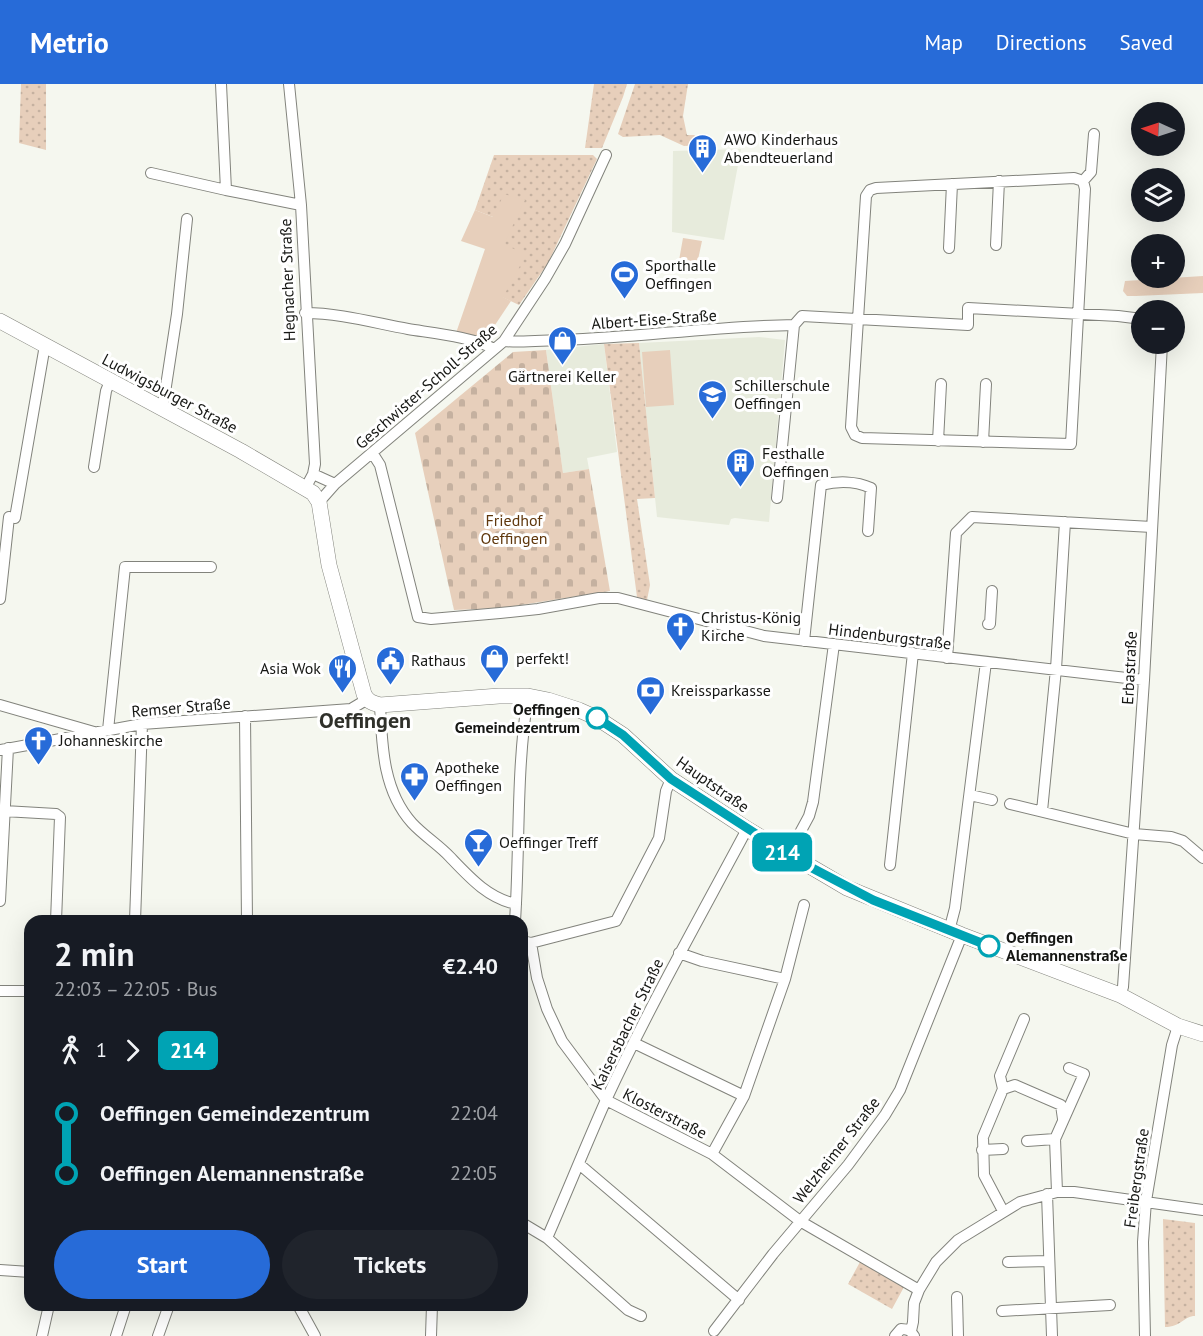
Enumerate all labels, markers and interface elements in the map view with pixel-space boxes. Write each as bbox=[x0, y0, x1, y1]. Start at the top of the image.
text: Metrio bbox=[30, 24, 109, 61]
text: Map bbox=[924, 29, 963, 56]
text: Directions bbox=[996, 29, 1087, 56]
text: Saved bbox=[1120, 29, 1173, 56]
north arrow bbox=[1131, 102, 1185, 156]
map controls bbox=[1131, 102, 1185, 354]
place label: AWO Kinderhaus Abendteuerland bbox=[724, 129, 838, 167]
building icon: AWO Kinderhaus Abendteuerland bbox=[687, 132, 719, 174]
button: layers bbox=[1131, 168, 1185, 222]
street label: Hegnacher Straße bbox=[275, 218, 299, 342]
button: + bbox=[1131, 234, 1185, 288]
place label: Sporthalle Oeffingen bbox=[645, 255, 716, 293]
sports icon: Sporthalle Oeffingen bbox=[608, 258, 640, 300]
button: − bbox=[1131, 300, 1185, 354]
street label: Albert-Eise-Straße bbox=[591, 305, 717, 333]
street label: Geschwister-Scholl-Straße bbox=[351, 319, 501, 453]
shop icon: Gärtnerei Keller bbox=[546, 324, 578, 366]
street label: Ludwigsburger Straße bbox=[99, 349, 241, 437]
place label: Gärtnerei Keller bbox=[508, 366, 617, 386]
place label: Schillerschule Oeffingen bbox=[734, 375, 830, 413]
school or university icon: Schillerschule Oeffingen bbox=[697, 378, 729, 420]
place label: Festhalle Oeffingen bbox=[762, 443, 829, 481]
building icon: Festhalle Oeffingen bbox=[725, 446, 757, 488]
park label: Friedhof Oeffingen bbox=[480, 510, 548, 548]
place label: Christus-König Kirche bbox=[701, 607, 801, 645]
church icon: Christus-König Kirche bbox=[664, 610, 696, 652]
street label: Hindenburgstraße bbox=[827, 619, 953, 653]
street label: Erbastraße bbox=[1117, 631, 1141, 705]
shop icon: perfekt! bbox=[479, 642, 511, 684]
public building icon: Rathaus bbox=[374, 644, 406, 686]
place label: perfekt! bbox=[516, 648, 569, 668]
place label: Rathaus bbox=[411, 650, 466, 670]
restaurant icon: Asia Wok bbox=[326, 652, 358, 694]
place label: Asia Wok bbox=[260, 658, 321, 678]
bank icon: Kreissparkasse bbox=[634, 674, 666, 716]
place label: Kreissparkasse bbox=[671, 680, 771, 700]
street label: Remser Straße bbox=[131, 693, 231, 721]
place label: Oeffingen Gemeindezentrum bbox=[455, 699, 580, 737]
district label: Oeffingen bbox=[319, 706, 411, 734]
marker: Oeffingen Gemeindezentrum bbox=[586, 707, 608, 729]
church icon: Johanneskirche bbox=[22, 724, 54, 766]
place label: Johanneskirche bbox=[58, 730, 163, 750]
street label: Hauptstraße bbox=[673, 752, 753, 816]
place label: Apotheke Oeffingen bbox=[435, 757, 502, 795]
pharmacy icon: Apotheke Oeffingen bbox=[398, 760, 430, 802]
bar icon: Oeffinger Treff bbox=[462, 826, 494, 868]
place label: Oeffinger Treff bbox=[499, 832, 598, 852]
line badge: 214 bbox=[748, 832, 816, 872]
text: 214 bbox=[764, 839, 800, 866]
place label: Oeffingen Alemannenstraße bbox=[1006, 927, 1128, 965]
text: 2 min bbox=[54, 932, 135, 975]
marker: Oeffingen Alemannenstraße bbox=[978, 935, 1000, 957]
text: €2.40 bbox=[443, 952, 498, 980]
street label: Kaisersbacher Straße bbox=[586, 955, 668, 1093]
text: 22:03 – 22:05 · Bus bbox=[54, 976, 218, 1002]
icon: walk bbox=[54, 1034, 87, 1067]
icon: forward bbox=[116, 1034, 149, 1067]
text: 1 bbox=[96, 1037, 107, 1063]
text: 214 bbox=[170, 1037, 206, 1064]
street label: Klosterstraße bbox=[620, 1083, 710, 1143]
street label: Welzheimer Straße bbox=[788, 1093, 884, 1207]
text: Oeffingen Gemeindezentrum bbox=[100, 1099, 370, 1127]
text: 22:04 bbox=[450, 1100, 498, 1126]
street label: Freibergstraße bbox=[1119, 1127, 1153, 1229]
text: Oeffingen Alemannenstraße bbox=[100, 1159, 364, 1187]
text: 22:05 bbox=[450, 1160, 498, 1186]
button: Start bbox=[54, 1230, 270, 1299]
button: Tickets bbox=[282, 1230, 498, 1299]

